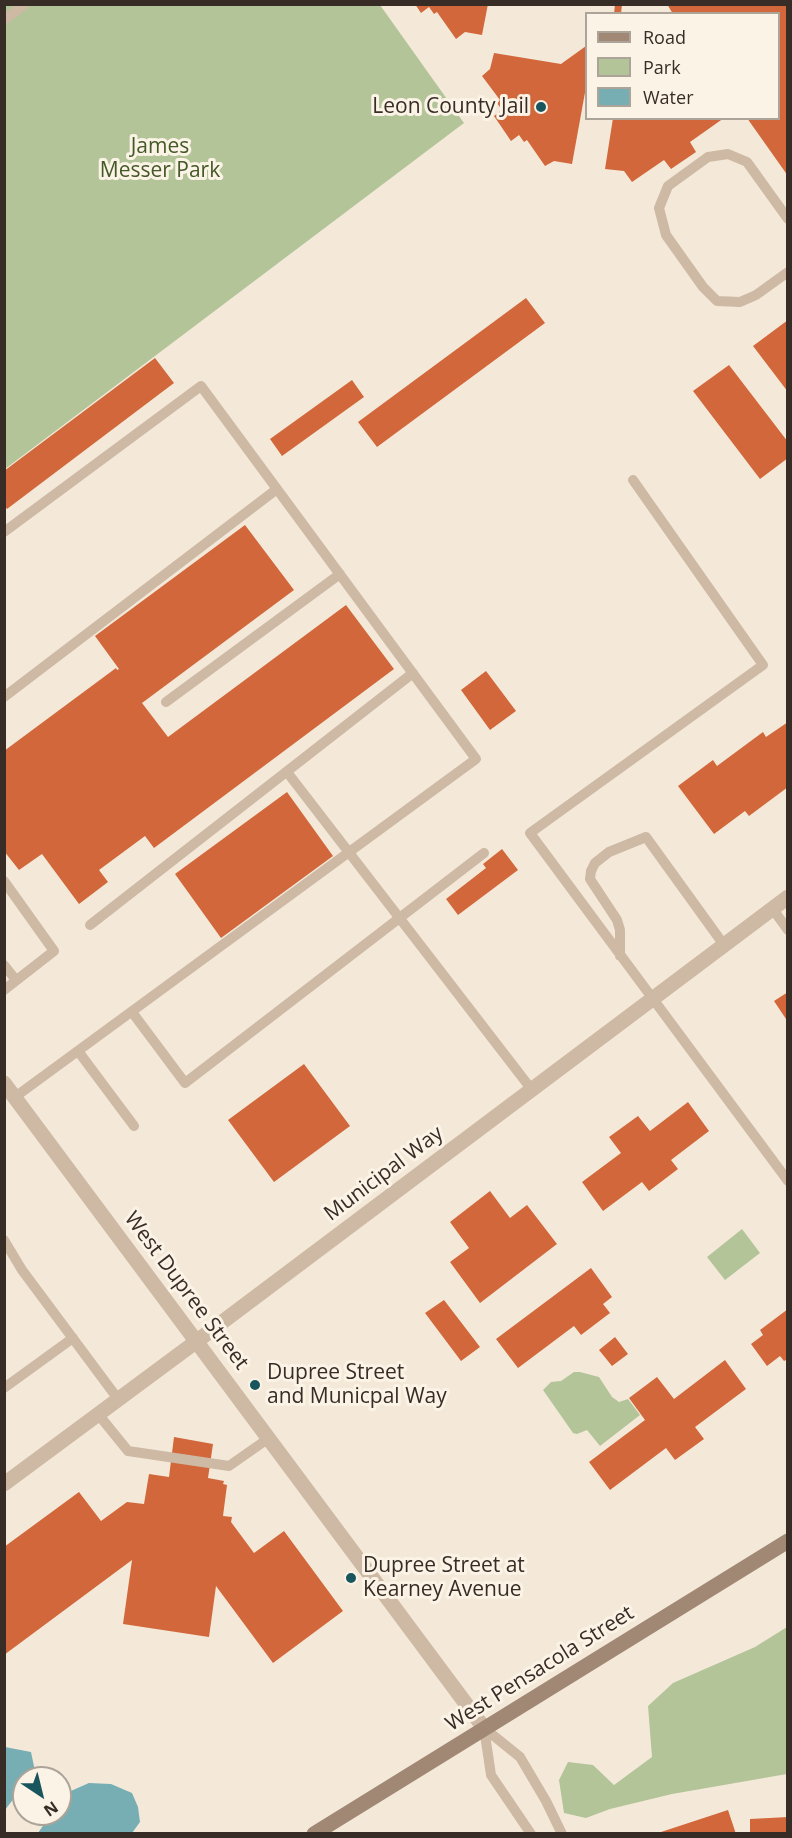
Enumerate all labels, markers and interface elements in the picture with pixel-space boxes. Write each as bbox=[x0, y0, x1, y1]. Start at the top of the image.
legend bbox=[585, 12, 780, 120]
text: Road bbox=[643, 25, 686, 49]
text: Park bbox=[643, 55, 681, 79]
text: Water bbox=[643, 85, 694, 109]
place label: Leon County Jail bbox=[372, 94, 529, 120]
marker: Leon County Jail bbox=[534, 100, 548, 114]
park label: James Messer Park bbox=[100, 134, 220, 184]
street label: Municipal Way bbox=[320, 1121, 448, 1227]
street label: West Dupree Street bbox=[118, 1207, 254, 1375]
place label: Dupree Street and Municpal Way bbox=[267, 1360, 447, 1410]
marker: Dupree Street and Municpal Way bbox=[248, 1378, 262, 1392]
place label: Dupree Street at Kearney Avenue bbox=[363, 1553, 525, 1603]
marker: Dupree Street at Kearney Avenue bbox=[344, 1571, 358, 1585]
street label: West Pensacola Street bbox=[441, 1601, 639, 1737]
north arrow bbox=[12, 1766, 72, 1826]
text: N bbox=[40, 1796, 63, 1822]

